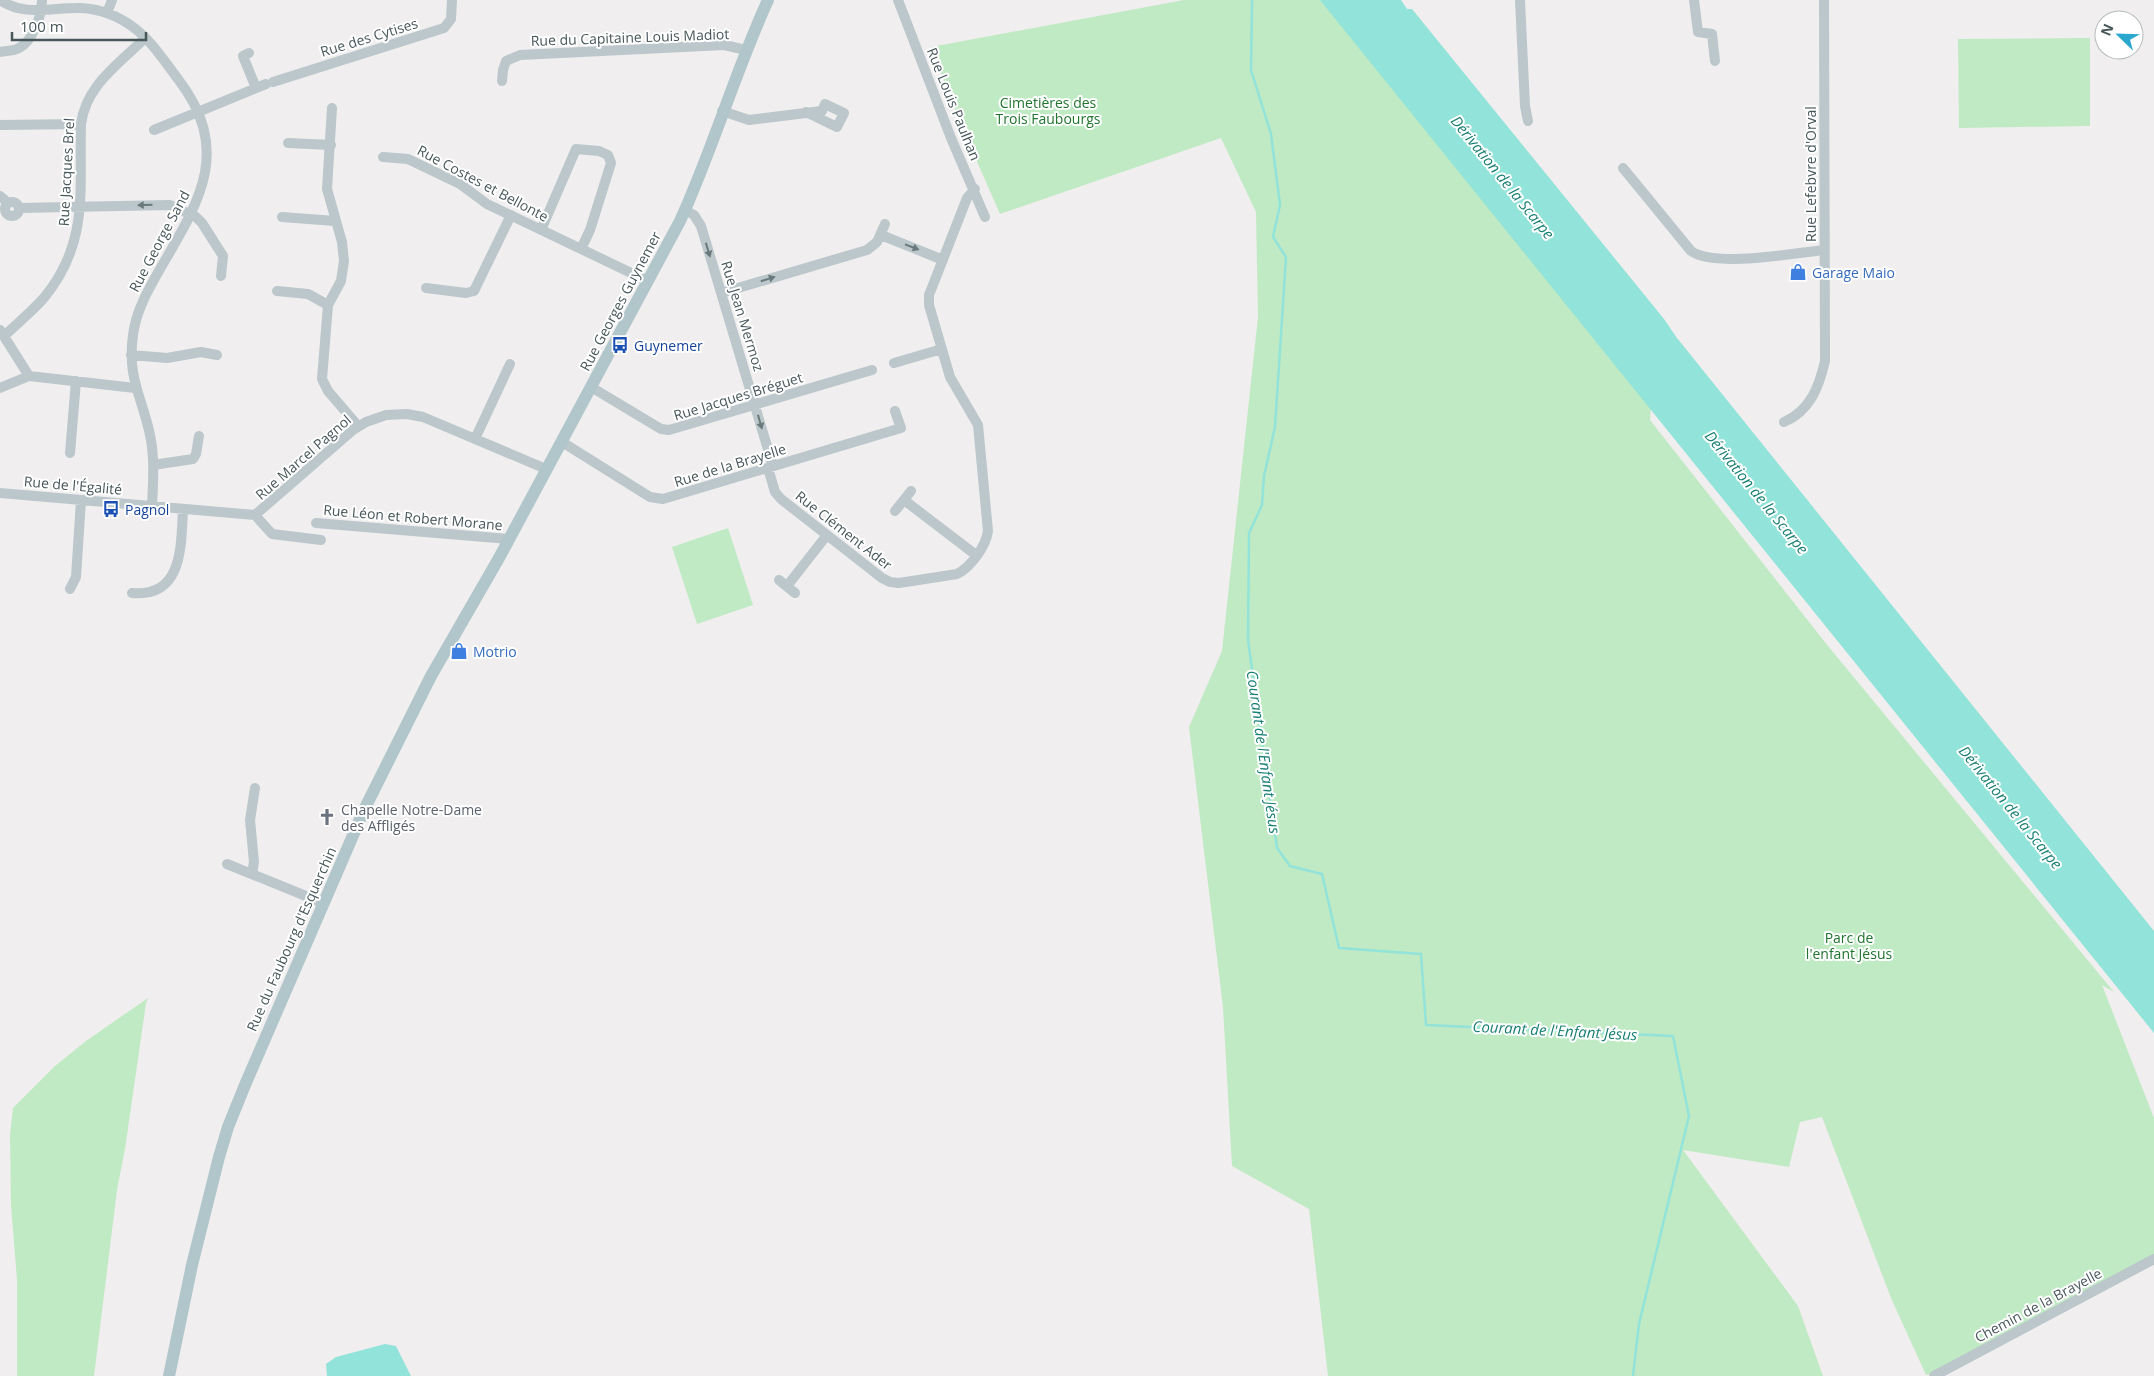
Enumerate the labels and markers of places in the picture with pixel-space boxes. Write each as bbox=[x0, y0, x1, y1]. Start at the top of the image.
shop icon: Garage Maio bbox=[1788, 262, 1808, 282]
place label: Garage Maio bbox=[1812, 263, 1895, 282]
bus stop icon: Guynemer bbox=[610, 335, 630, 355]
place label: Guynemer bbox=[634, 336, 703, 355]
bus stop icon: Pagnol bbox=[101, 499, 121, 519]
place label: Pagnol bbox=[125, 500, 169, 519]
shop icon: Motrio bbox=[449, 641, 469, 661]
place label: Motrio bbox=[473, 642, 517, 661]
place label: Chapelle Notre-Dame des Affligés bbox=[341, 800, 482, 835]
church icon: Chapelle Notre-Dame des Affligés bbox=[317, 807, 337, 827]

